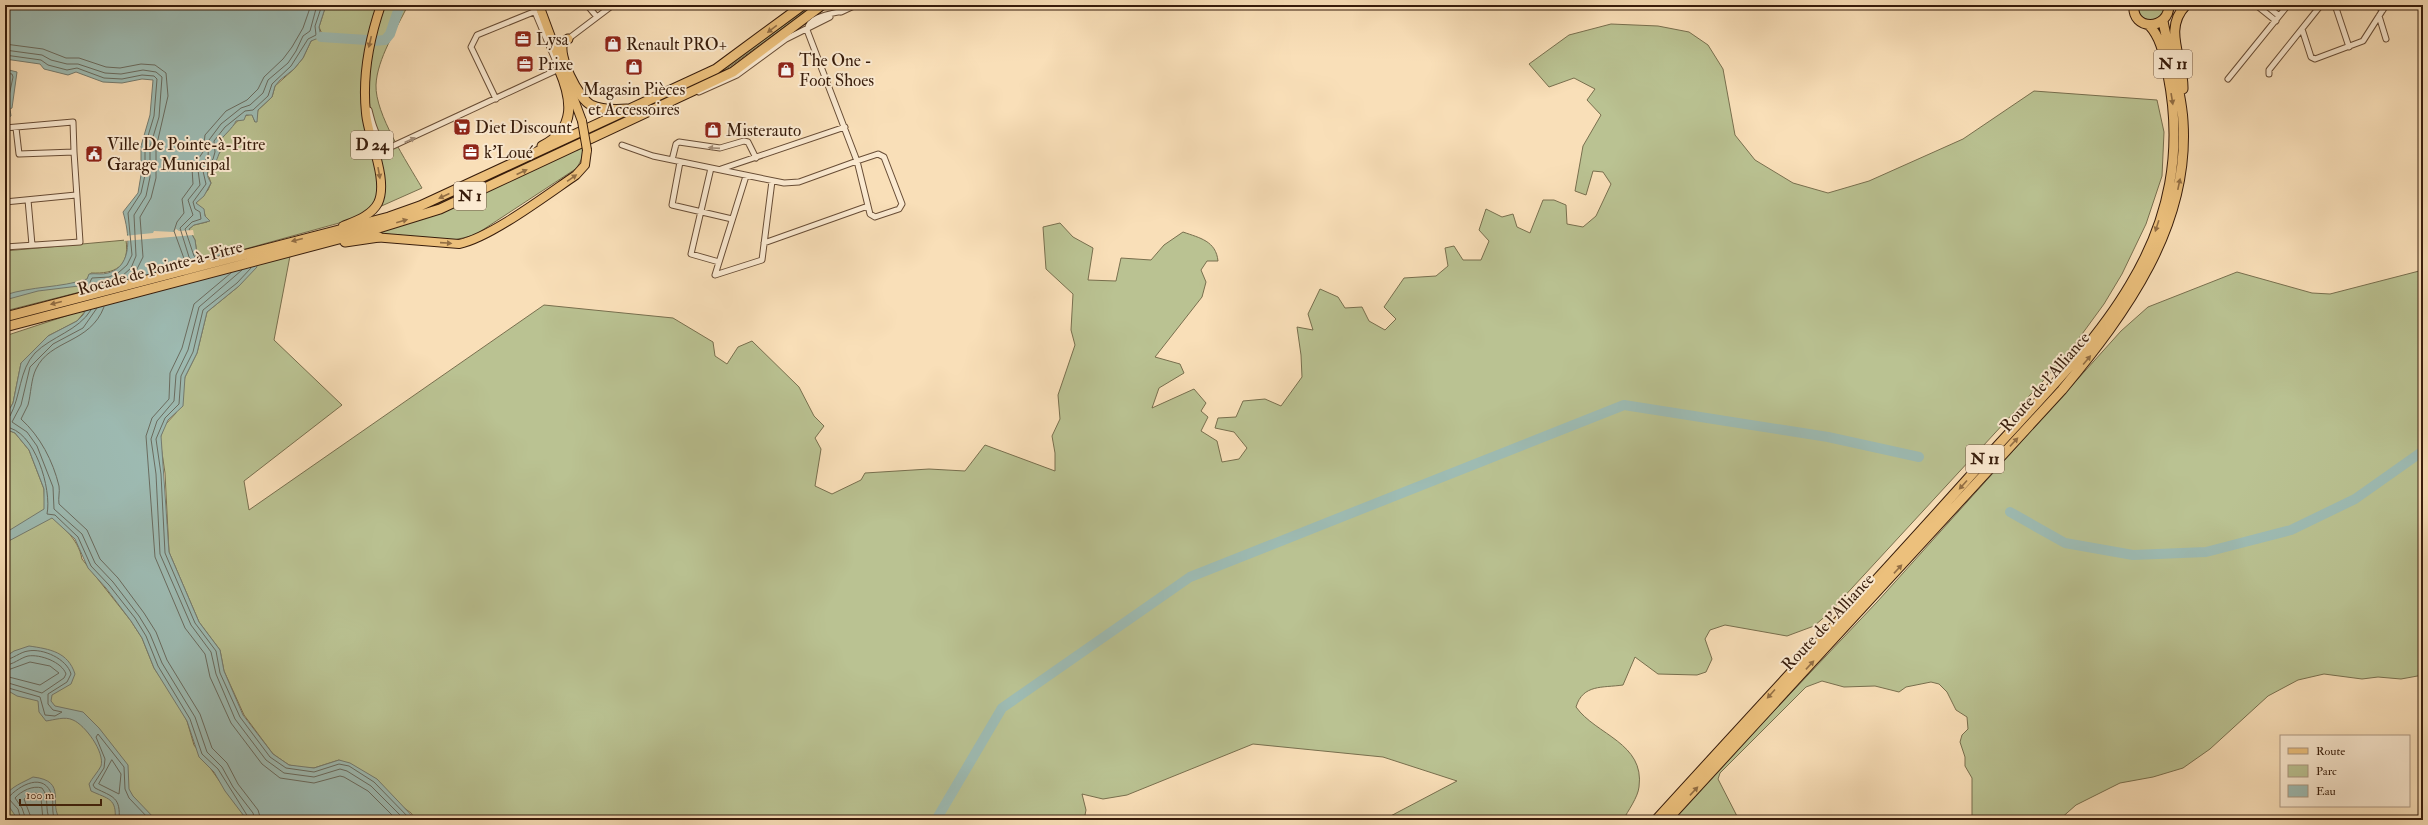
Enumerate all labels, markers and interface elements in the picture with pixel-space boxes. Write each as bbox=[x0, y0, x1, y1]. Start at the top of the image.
one-way arrow bbox=[766, 24, 777, 33]
office icon: Lysa bbox=[513, 29, 533, 49]
place label: Lysa bbox=[536, 29, 570, 51]
shop icon: Renault PRO+ bbox=[603, 34, 623, 54]
place label: Renault PRO+ bbox=[626, 34, 727, 55]
one-way arrow bbox=[367, 36, 373, 49]
place label: The One - Foot Shoes bbox=[799, 50, 874, 91]
road number: N 11 bbox=[2154, 50, 2192, 78]
office icon: Prixe bbox=[515, 54, 535, 74]
place label: Prixe bbox=[538, 54, 573, 75]
shop icon: Magasin Pièces et Accessoires bbox=[624, 57, 644, 77]
shop icon: The One - Foot Shoes bbox=[776, 60, 796, 80]
place label: Magasin Pièces et Accessoires bbox=[583, 79, 685, 120]
one-way arrow bbox=[2169, 93, 2175, 105]
supermarket icon: Diet Discount bbox=[452, 117, 472, 137]
place label: Diet Discount bbox=[475, 117, 572, 138]
shop icon: Misterauto bbox=[703, 120, 723, 140]
place label: Misterauto bbox=[726, 120, 801, 141]
road number: D 24 bbox=[351, 131, 393, 159]
place label: Ville De Pointe-à-Pitre Garage Municipal bbox=[107, 134, 265, 176]
one-way arrow bbox=[404, 137, 415, 143]
office icon: k'Loué bbox=[461, 142, 481, 162]
place label: k'Loué bbox=[484, 142, 534, 163]
public building icon: Ville De Pointe-à-Pitre Garage Municipal bbox=[84, 144, 104, 164]
one-way arrow bbox=[708, 144, 720, 151]
one-way arrow bbox=[376, 167, 382, 179]
one-way arrow bbox=[516, 169, 528, 175]
one-way arrow bbox=[566, 174, 577, 182]
one-way arrow bbox=[2176, 178, 2182, 190]
road number: N 1 bbox=[454, 182, 486, 210]
one-way arrow bbox=[438, 193, 450, 199]
one-way arrow bbox=[396, 218, 408, 224]
one-way arrow bbox=[2154, 221, 2160, 233]
street label: Rocade de Pointe-à-Pitre bbox=[75, 236, 245, 300]
one-way arrow bbox=[290, 238, 303, 244]
one-way arrow bbox=[440, 239, 452, 246]
one-way arrow bbox=[50, 301, 62, 307]
street label: Route de l'Alliance bbox=[1996, 328, 2094, 436]
one-way arrow bbox=[2083, 354, 2092, 365]
one-way arrow bbox=[2009, 437, 2019, 447]
road number: N 11 bbox=[1966, 445, 2004, 473]
one-way arrow bbox=[1958, 479, 1967, 490]
one-way arrow bbox=[1893, 564, 1903, 574]
street label: Route de l'Alliance bbox=[1777, 569, 1879, 675]
one-way arrow bbox=[1805, 660, 1814, 669]
one-way arrow bbox=[1766, 689, 1776, 699]
legend bbox=[2280, 735, 2410, 807]
text: Route bbox=[2316, 744, 2345, 759]
text: Parc bbox=[2316, 764, 2337, 779]
scale bar bbox=[20, 781, 101, 807]
text: Eau bbox=[2316, 784, 2336, 799]
one-way arrow bbox=[1689, 786, 1698, 796]
text: 100 m bbox=[26, 788, 55, 803]

